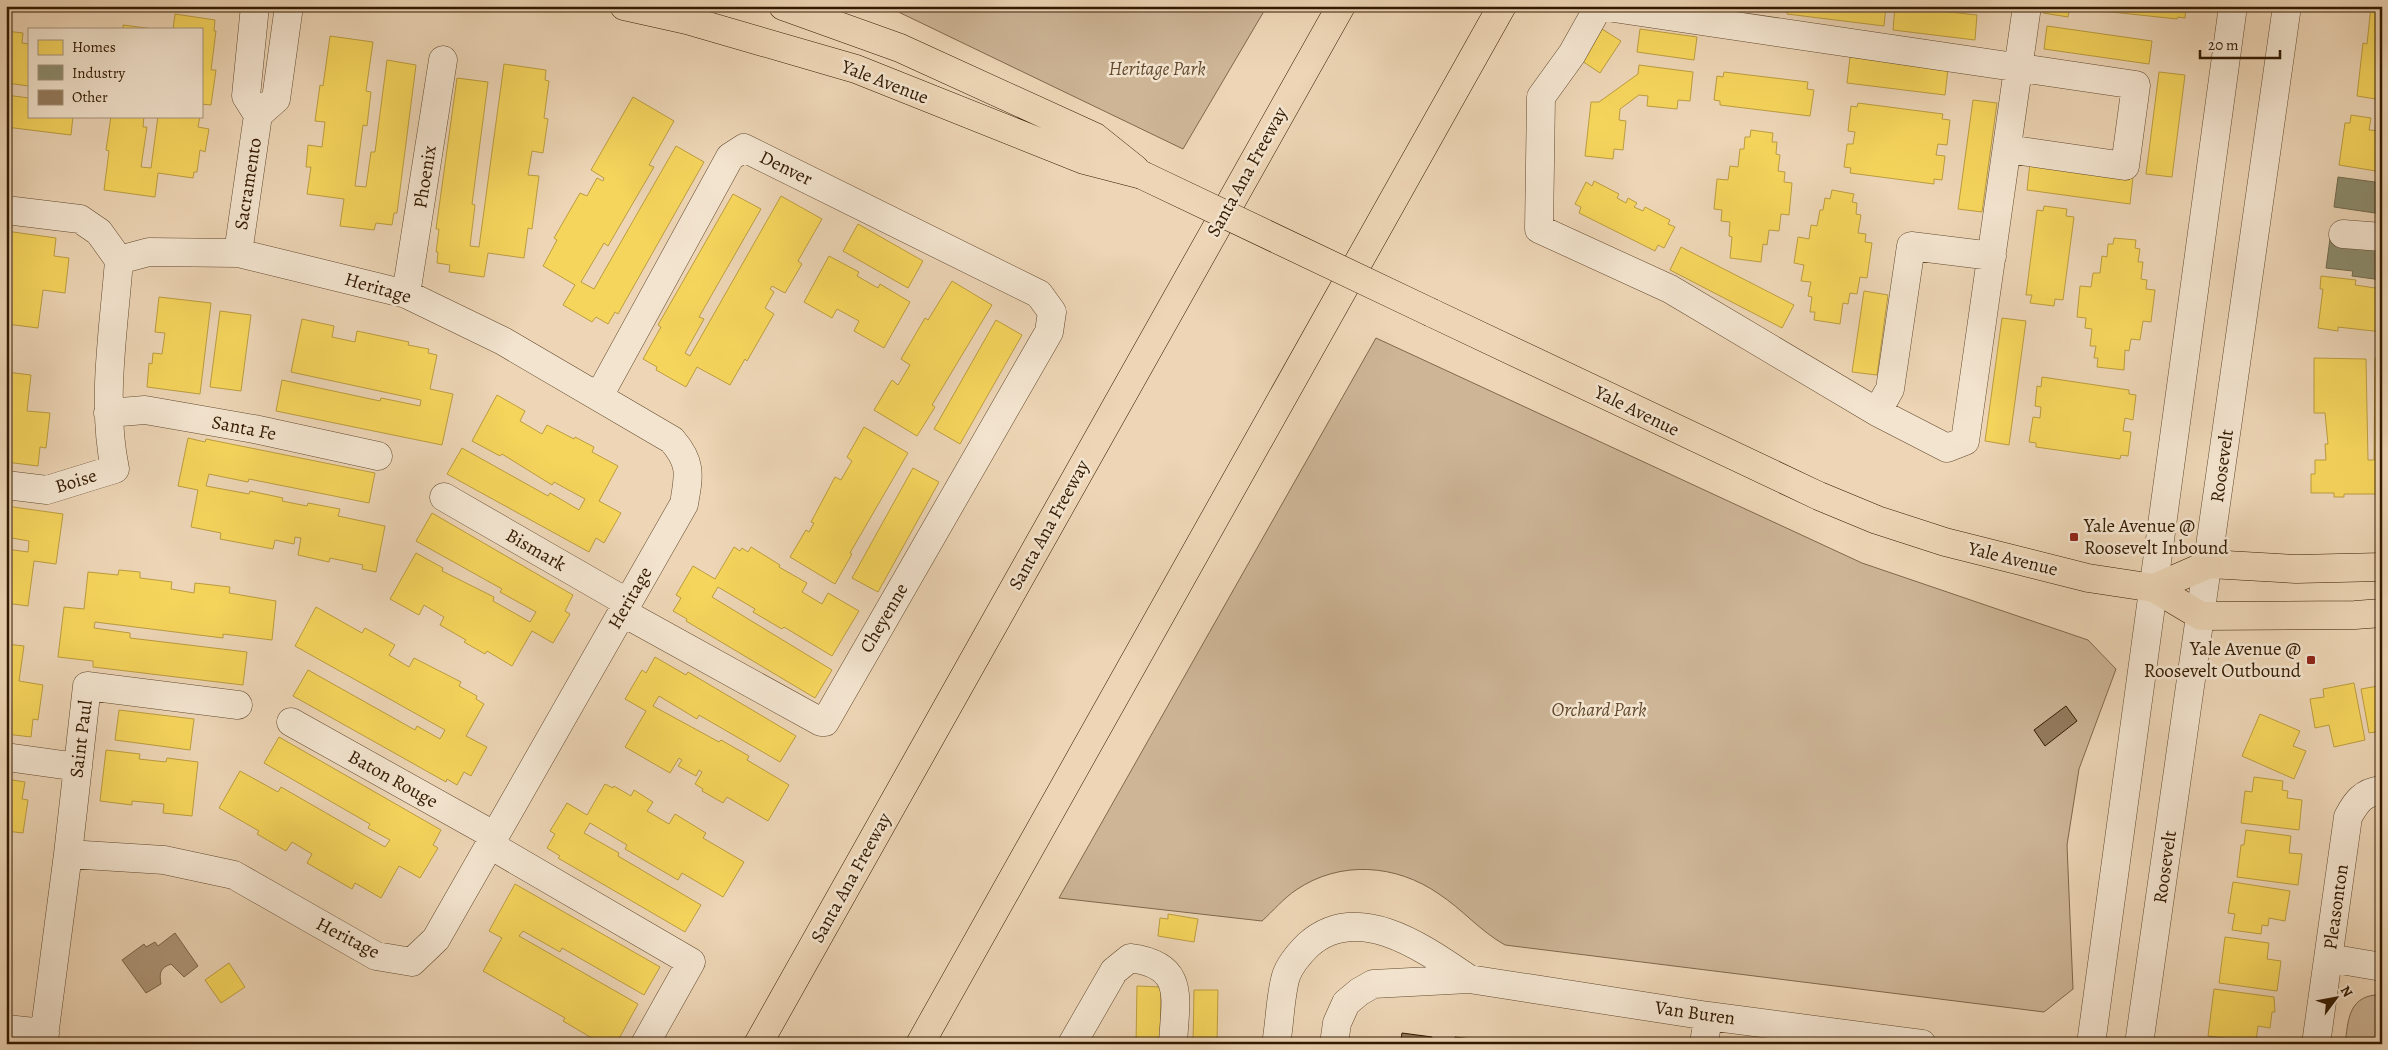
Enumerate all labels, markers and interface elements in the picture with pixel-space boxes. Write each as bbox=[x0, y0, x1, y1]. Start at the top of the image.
legend bbox=[28, 28, 202, 118]
scale bar bbox=[2200, 28, 2280, 60]
text: 20 m bbox=[2208, 35, 2239, 55]
text: Homes bbox=[72, 37, 116, 57]
street label: Yale Avenue bbox=[837, 53, 932, 111]
park label: Heritage Park bbox=[1108, 56, 1206, 82]
text: Industry bbox=[72, 63, 126, 83]
text: Other bbox=[72, 87, 108, 107]
street label: Santa Ana Freeway bbox=[1200, 102, 1294, 242]
street label: Sacramento bbox=[228, 136, 268, 232]
street label: Phoenix bbox=[407, 144, 443, 210]
street label: Denver bbox=[755, 144, 817, 192]
street label: Heritage bbox=[342, 266, 414, 310]
street label: Yale Avenue bbox=[1589, 379, 1684, 443]
street label: Santa Fe bbox=[210, 409, 278, 447]
street label: Roosevelt bbox=[2204, 428, 2240, 504]
street label: Santa Ana Freeway bbox=[1002, 455, 1096, 595]
street label: Boise bbox=[52, 462, 100, 500]
place label: Yale Avenue @ Roosevelt Inbound bbox=[2083, 513, 2229, 561]
street label: Bismark bbox=[501, 522, 571, 578]
marker: Yale Avenue @ Roosevelt Inbound bbox=[2068, 531, 2080, 543]
street label: Yale Avenue bbox=[1965, 535, 2061, 583]
street label: Heritage bbox=[602, 562, 658, 634]
street label: Cheyenne bbox=[854, 578, 914, 658]
place label: Yale Avenue @ Roosevelt Outbound bbox=[2144, 636, 2302, 684]
marker: Yale Avenue @ Roosevelt Outbound bbox=[2305, 654, 2317, 666]
park label: Orchard Park bbox=[1552, 697, 1646, 723]
street label: Saint Paul bbox=[63, 698, 99, 779]
street label: Baton Rouge bbox=[343, 744, 443, 814]
street label: Santa Ana Freeway bbox=[804, 808, 898, 948]
street label: Roosevelt bbox=[2147, 829, 2183, 905]
street label: Pleasonton bbox=[2317, 863, 2355, 951]
street label: Heritage bbox=[312, 911, 384, 965]
north arrow bbox=[2310, 972, 2360, 1022]
text: N bbox=[2336, 982, 2357, 1001]
street label: Van Buren bbox=[1652, 994, 1737, 1031]

